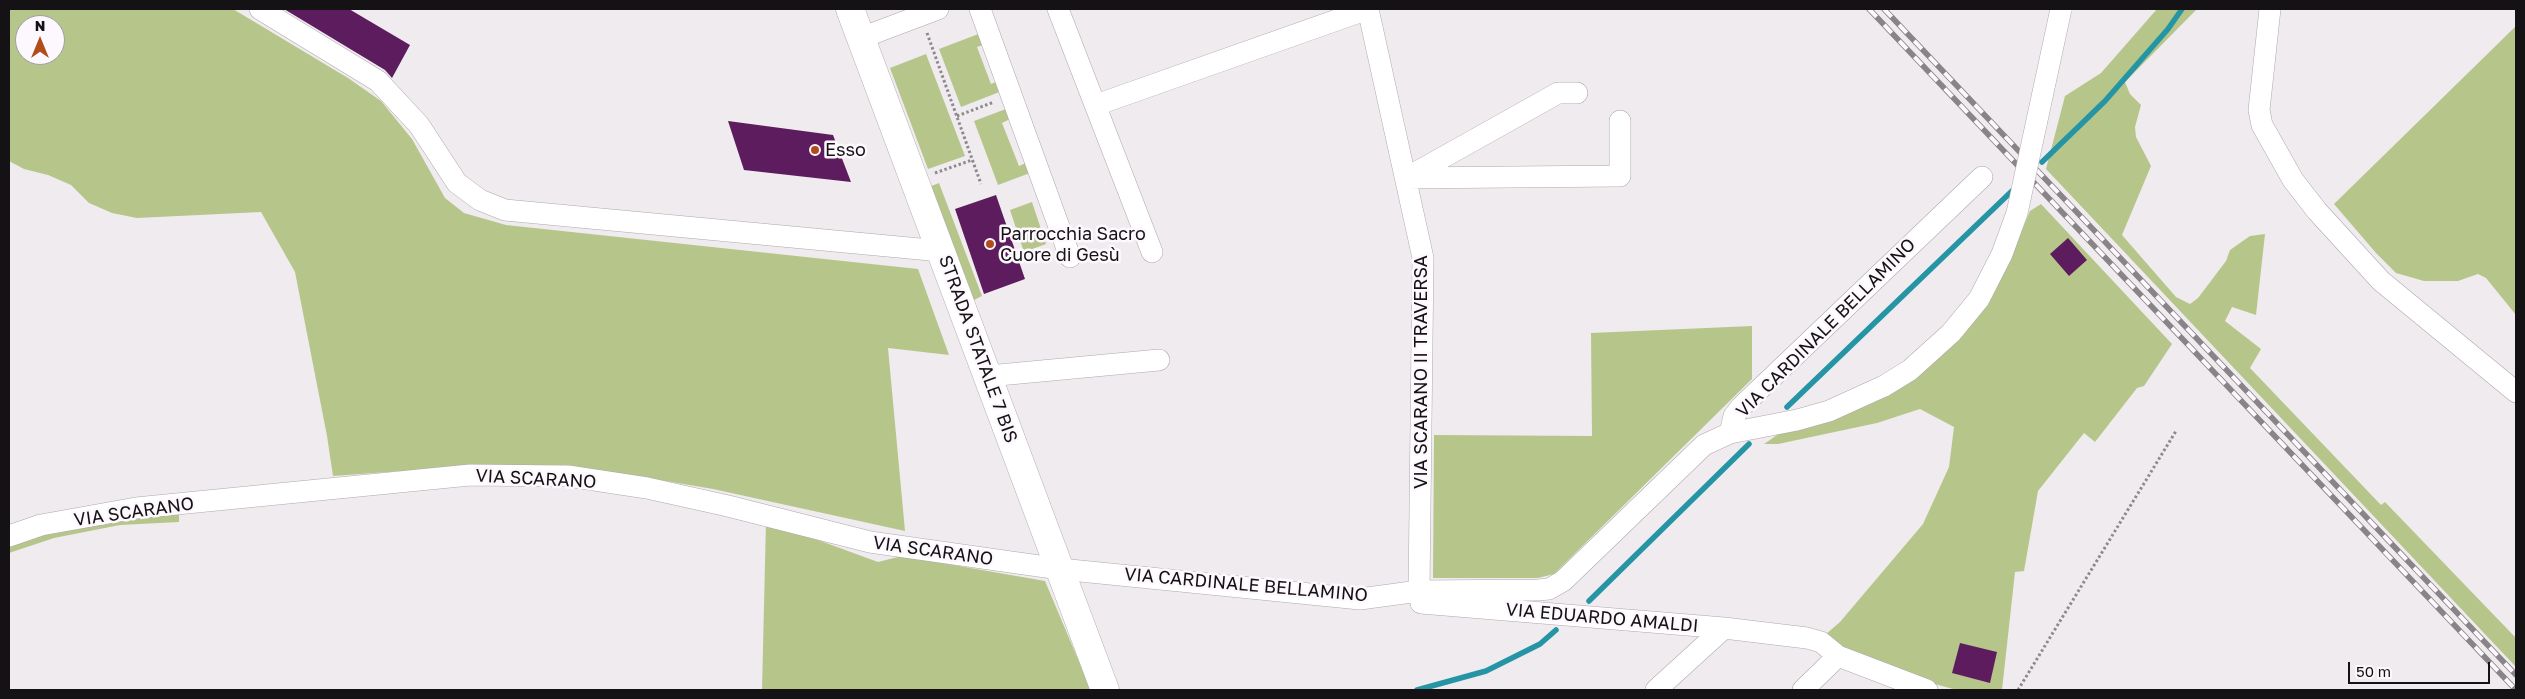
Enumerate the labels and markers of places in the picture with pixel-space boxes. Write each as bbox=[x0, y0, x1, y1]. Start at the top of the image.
place label: Esso bbox=[825, 139, 866, 161]
marker: Esso bbox=[809, 144, 821, 156]
place label: Parrocchia Sacro Cuore di Gesù bbox=[1000, 223, 1146, 266]
marker: Parrocchia Sacro Cuore di Gesù bbox=[984, 238, 996, 250]

